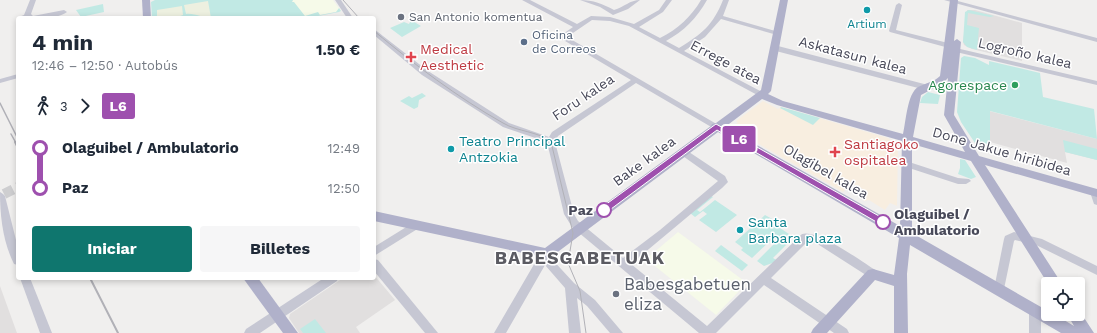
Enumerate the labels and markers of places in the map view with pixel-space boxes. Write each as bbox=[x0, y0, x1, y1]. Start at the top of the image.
marker: Artium bbox=[862, 5, 872, 15]
place label: San Antonio komentua bbox=[409, 10, 543, 24]
marker: San Antonio komentua bbox=[396, 12, 406, 22]
place label: Artium bbox=[847, 17, 887, 31]
place label: Oficina de Correos bbox=[532, 28, 596, 56]
marker: Oficina de Correos bbox=[519, 37, 529, 47]
place label: Medical Aesthetic bbox=[420, 41, 485, 73]
marker: Medical Aesthetic bbox=[405, 51, 417, 63]
place label: Agorespace bbox=[928, 77, 1007, 93]
marker: Agorespace bbox=[1010, 80, 1020, 90]
place label: Teatro Principal Antzokia bbox=[459, 133, 566, 165]
place label: Santiagoko ospitalea bbox=[844, 136, 919, 168]
marker: Teatro Principal Antzokia bbox=[446, 144, 456, 154]
marker: Santiagoko ospitalea bbox=[829, 146, 841, 158]
place label: Paz bbox=[568, 202, 593, 218]
marker: Paz bbox=[596, 202, 612, 218]
place label: Olaguibel / Ambulatorio bbox=[894, 206, 980, 238]
place label: Santa Barbara plaza bbox=[748, 214, 842, 246]
marker: Olaguibel / Ambulatorio bbox=[875, 214, 891, 230]
marker: Santa Barbara plaza bbox=[735, 225, 745, 235]
place label: Babesgabetuen eliza bbox=[624, 274, 751, 314]
marker: Babesgabetuen eliza bbox=[611, 289, 621, 299]

